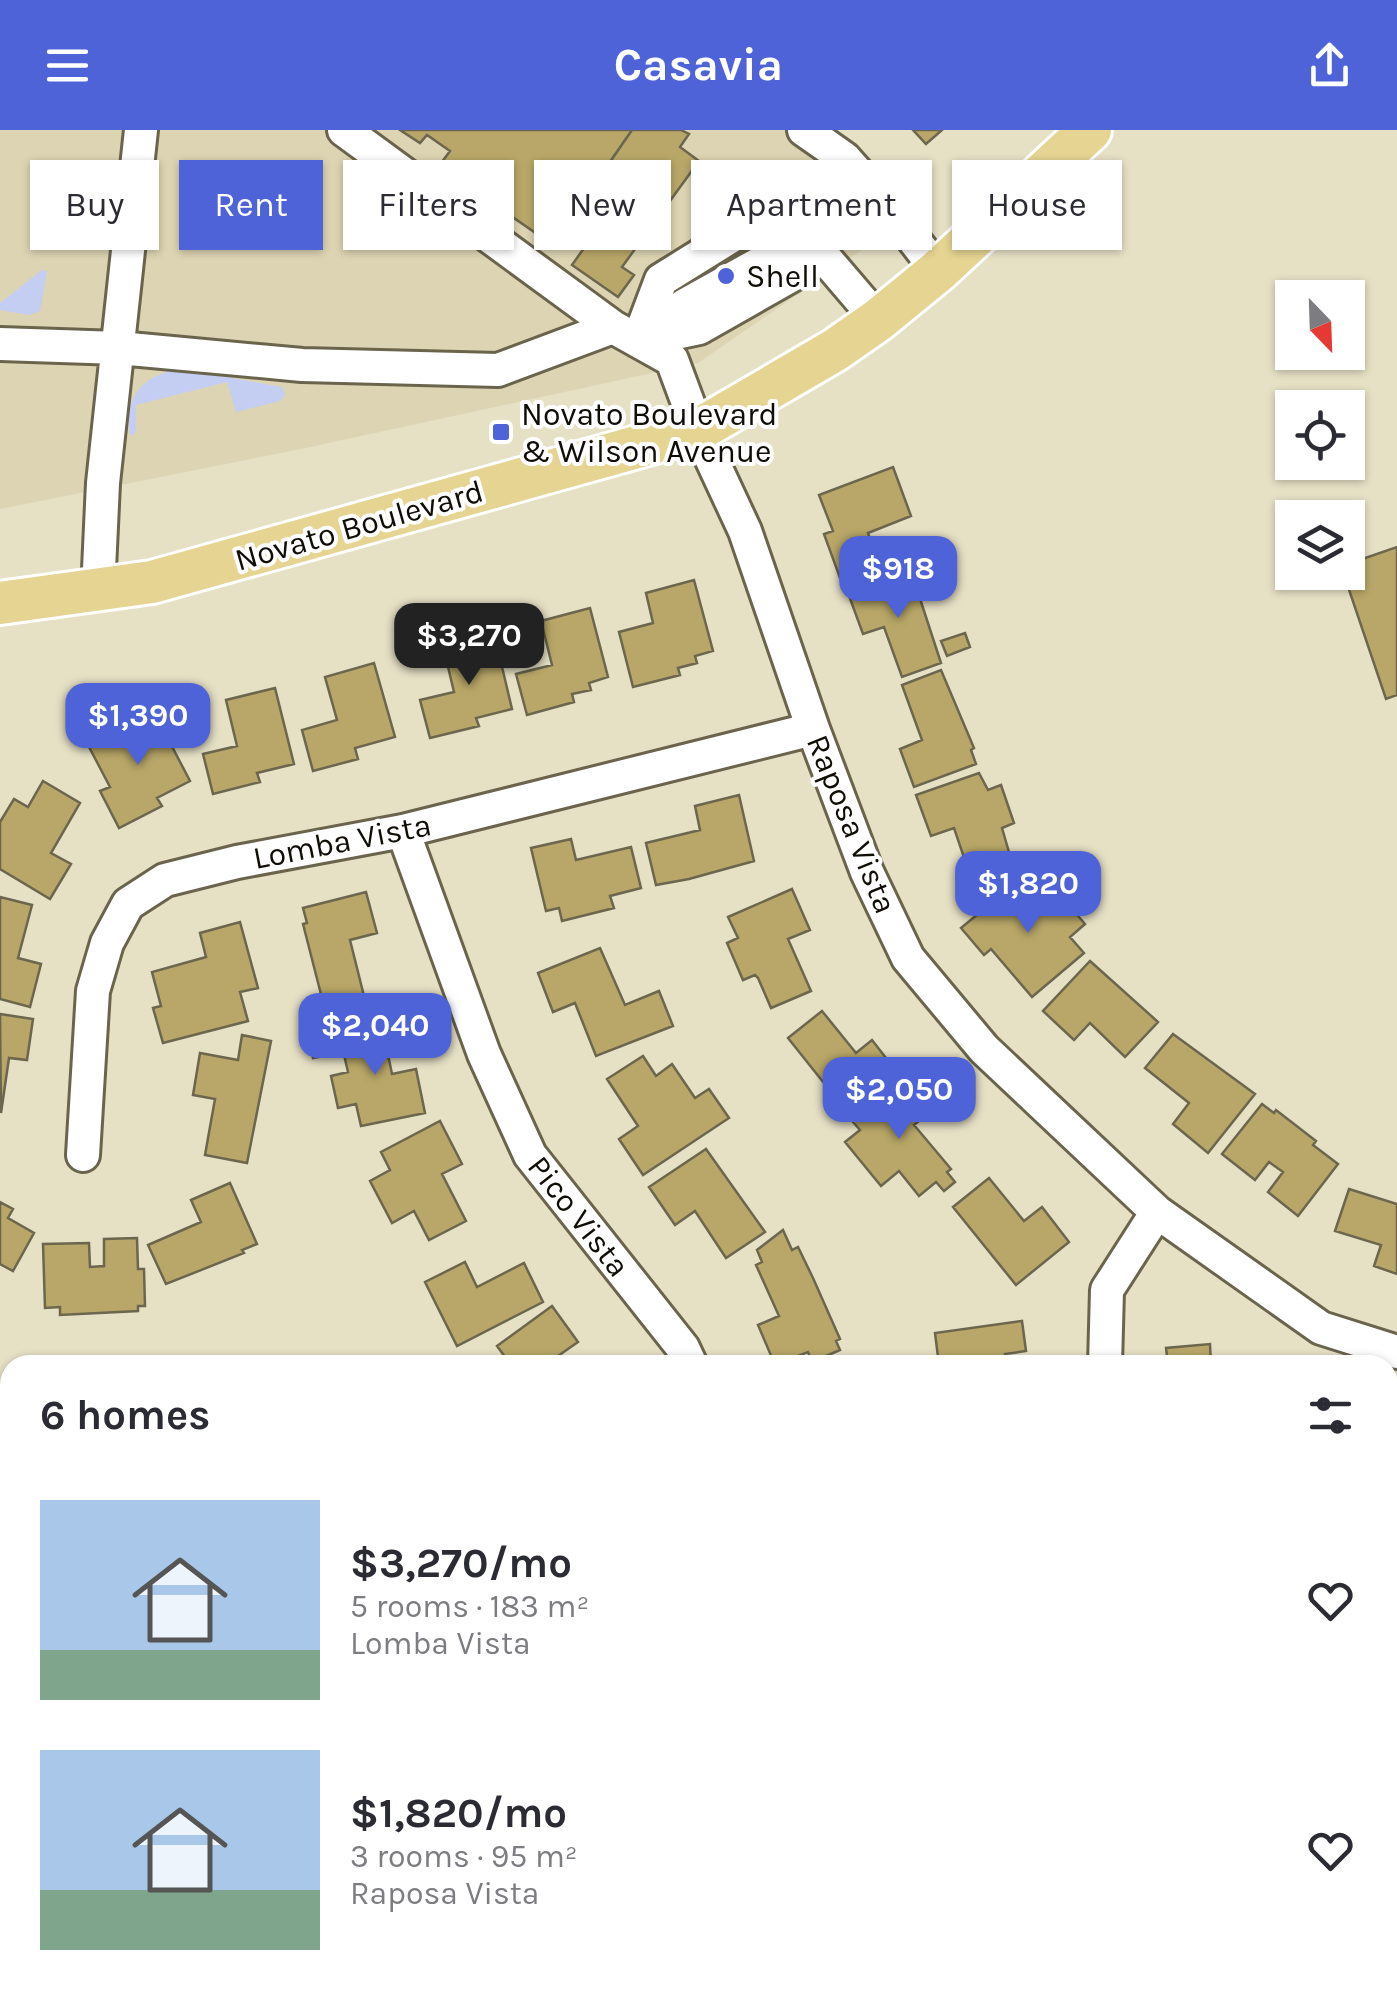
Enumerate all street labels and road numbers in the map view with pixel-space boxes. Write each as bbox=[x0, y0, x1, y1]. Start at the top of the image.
street label: Novato Boulevard bbox=[231, 472, 488, 579]
street label: Raposa Vista bbox=[799, 729, 904, 919]
street label: Lomba Vista bbox=[250, 806, 434, 877]
street label: Pico Vista bbox=[520, 1149, 637, 1284]

